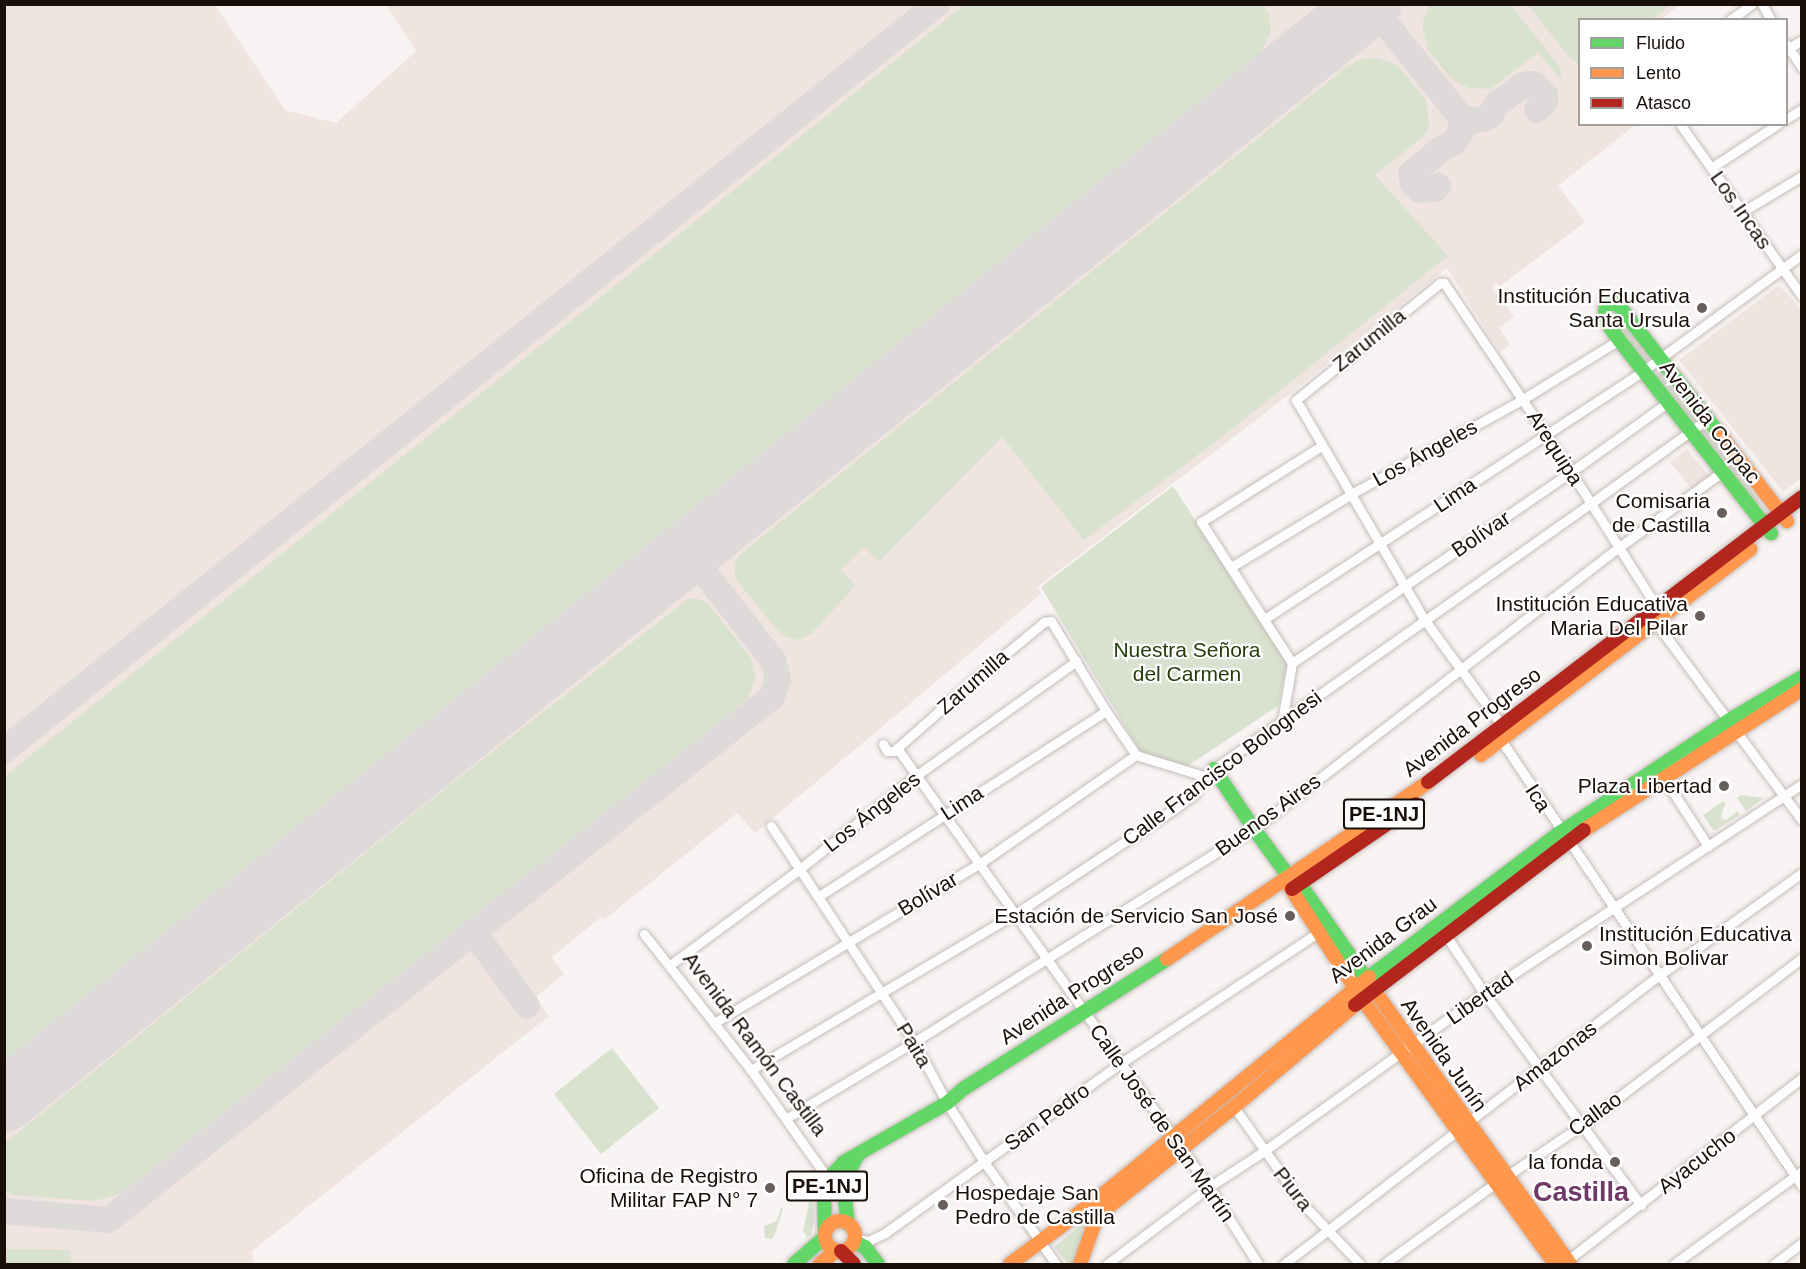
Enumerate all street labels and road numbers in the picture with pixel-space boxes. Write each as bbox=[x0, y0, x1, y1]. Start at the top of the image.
street label: Los Incas bbox=[1705, 166, 1777, 254]
street label: Zarumilla bbox=[1328, 303, 1410, 377]
street label: Avenida Corpac bbox=[1654, 356, 1766, 488]
street label: Arequipa bbox=[1522, 406, 1588, 490]
street label: Los Ángeles bbox=[1368, 414, 1482, 492]
street label: Lima bbox=[1429, 472, 1481, 518]
street label: Bolívar bbox=[1447, 505, 1515, 563]
street label: Zarumilla bbox=[932, 644, 1014, 720]
street label: Avenida Progreso bbox=[1398, 662, 1546, 782]
street label: Calle Francisco Bolognesi bbox=[1117, 685, 1327, 851]
street label: Los Ángeles bbox=[819, 766, 925, 858]
street label: Buenos Aires bbox=[1210, 768, 1326, 862]
street label: Ica bbox=[1520, 779, 1556, 817]
street label: Lima bbox=[936, 780, 988, 826]
road number: PE-1NJ bbox=[1342, 797, 1426, 831]
street label: Bolívar bbox=[893, 866, 963, 922]
street label: Avenida Grau bbox=[1324, 891, 1442, 989]
street label: Avenida Progreso bbox=[995, 938, 1149, 1050]
street label: Avenida Ramón Castilla bbox=[678, 947, 832, 1141]
street label: Libertad bbox=[1442, 966, 1518, 1030]
street label: Avenida Junín bbox=[1396, 993, 1492, 1117]
street label: Amazonas bbox=[1508, 1016, 1602, 1096]
street label: Paita bbox=[891, 1018, 937, 1072]
street label: Calle José de San Martín bbox=[1084, 1019, 1240, 1227]
street label: San Pedro bbox=[999, 1078, 1095, 1156]
street label: Callao bbox=[1564, 1086, 1626, 1142]
street label: Ayacucho bbox=[1653, 1123, 1741, 1199]
street label: Piura bbox=[1268, 1162, 1318, 1216]
road number: PE-1NJ bbox=[785, 1169, 869, 1203]

